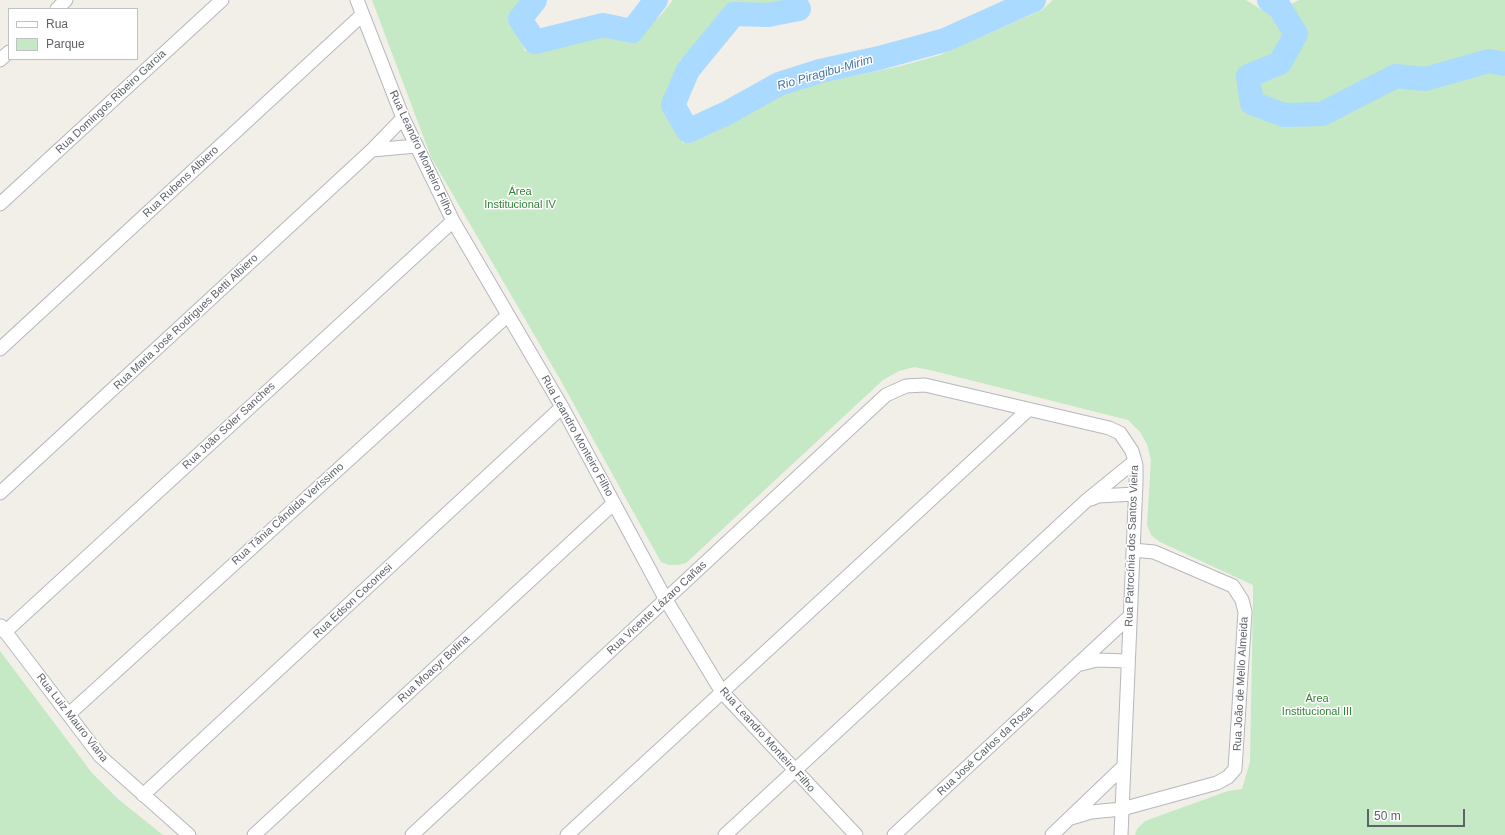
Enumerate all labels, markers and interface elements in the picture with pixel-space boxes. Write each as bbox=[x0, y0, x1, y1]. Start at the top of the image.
legend bbox=[8, 8, 138, 60]
text: Rua bbox=[46, 17, 68, 31]
text: Parque bbox=[46, 37, 85, 51]
street label: Rua Domingos Ribeiro Garcia bbox=[53, 47, 169, 157]
water label: Rio Piragibu-Mirim bbox=[776, 52, 874, 94]
street label: Rua Leandro Monteiro Filho bbox=[386, 88, 456, 218]
street label: Rua Rubens Albiero bbox=[140, 144, 222, 220]
park label: Área Institucional IV bbox=[484, 185, 556, 211]
street label: Rua Maria José Rodrigues Betti Albiero bbox=[111, 251, 261, 393]
street label: Rua Leandro Monteiro Filho bbox=[538, 373, 616, 499]
street label: Rua João Soler Sanches bbox=[180, 380, 278, 472]
street label: Rua Tânia Cândida Veríssimo bbox=[229, 460, 347, 568]
street label: Rua Patrocínia dos Santos Vieira bbox=[1123, 465, 1141, 627]
street label: Rua Vicente Lázaro Cañas bbox=[604, 558, 710, 658]
street label: Rua Edson Coconesi bbox=[311, 561, 395, 641]
street label: Rua João de Mello Almeida bbox=[1231, 616, 1251, 752]
street label: Rua Moacyr Bolina bbox=[396, 632, 472, 706]
street label: Rua Luiz Mauro Viana bbox=[33, 671, 111, 765]
street label: Rua Leandro Monteiro Filho bbox=[716, 685, 818, 795]
park label: Área Institucional III bbox=[1282, 692, 1352, 718]
street label: Rua José Carlos da Rosa bbox=[935, 703, 1035, 799]
scale bar bbox=[1369, 801, 1467, 827]
text: 50 m bbox=[1374, 809, 1401, 823]

